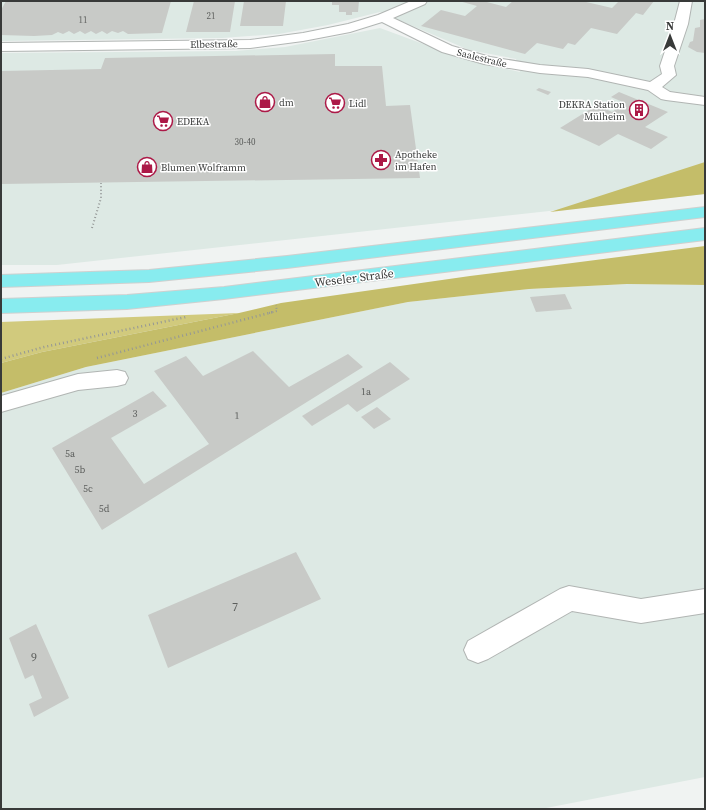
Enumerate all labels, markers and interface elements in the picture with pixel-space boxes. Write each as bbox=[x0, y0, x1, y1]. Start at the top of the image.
house number: 21 bbox=[206, 10, 216, 22]
house number: 11 bbox=[78, 14, 88, 26]
north arrow bbox=[650, 16, 690, 56]
text: N bbox=[666, 19, 674, 34]
street label: Elbestraße bbox=[190, 37, 238, 51]
street label: Saalestraße bbox=[456, 45, 508, 71]
shop icon: dm bbox=[254, 91, 276, 113]
supermarket icon: Lidl bbox=[324, 92, 346, 114]
place label: dm bbox=[279, 96, 294, 109]
place label: Lidl bbox=[349, 97, 367, 110]
place label: DEKRA Station Mülheim bbox=[559, 98, 625, 123]
building icon: DEKRA Station Mülheim bbox=[628, 99, 650, 121]
supermarket icon: EDEKA bbox=[152, 110, 174, 132]
place label: EDEKA bbox=[177, 115, 210, 128]
house number: 30-40 bbox=[235, 136, 256, 148]
place label: Apotheke im Hafen bbox=[395, 148, 437, 173]
pharmacy icon: Apotheke im Hafen bbox=[370, 149, 392, 171]
shop icon: Blumen Wolframm bbox=[136, 156, 158, 178]
place label: Blumen Wolframm bbox=[161, 161, 246, 174]
street label: Weseler Straße bbox=[313, 265, 395, 291]
house number: 1a bbox=[361, 385, 372, 398]
house number: 3 bbox=[133, 407, 138, 420]
house number: 1 bbox=[235, 409, 240, 422]
house number: 5a bbox=[65, 447, 76, 460]
house number: 5b bbox=[75, 463, 86, 476]
house number: 5c bbox=[83, 482, 93, 495]
house number: 5d bbox=[99, 502, 110, 515]
house number: 7 bbox=[232, 599, 238, 615]
house number: 9 bbox=[31, 649, 37, 665]

